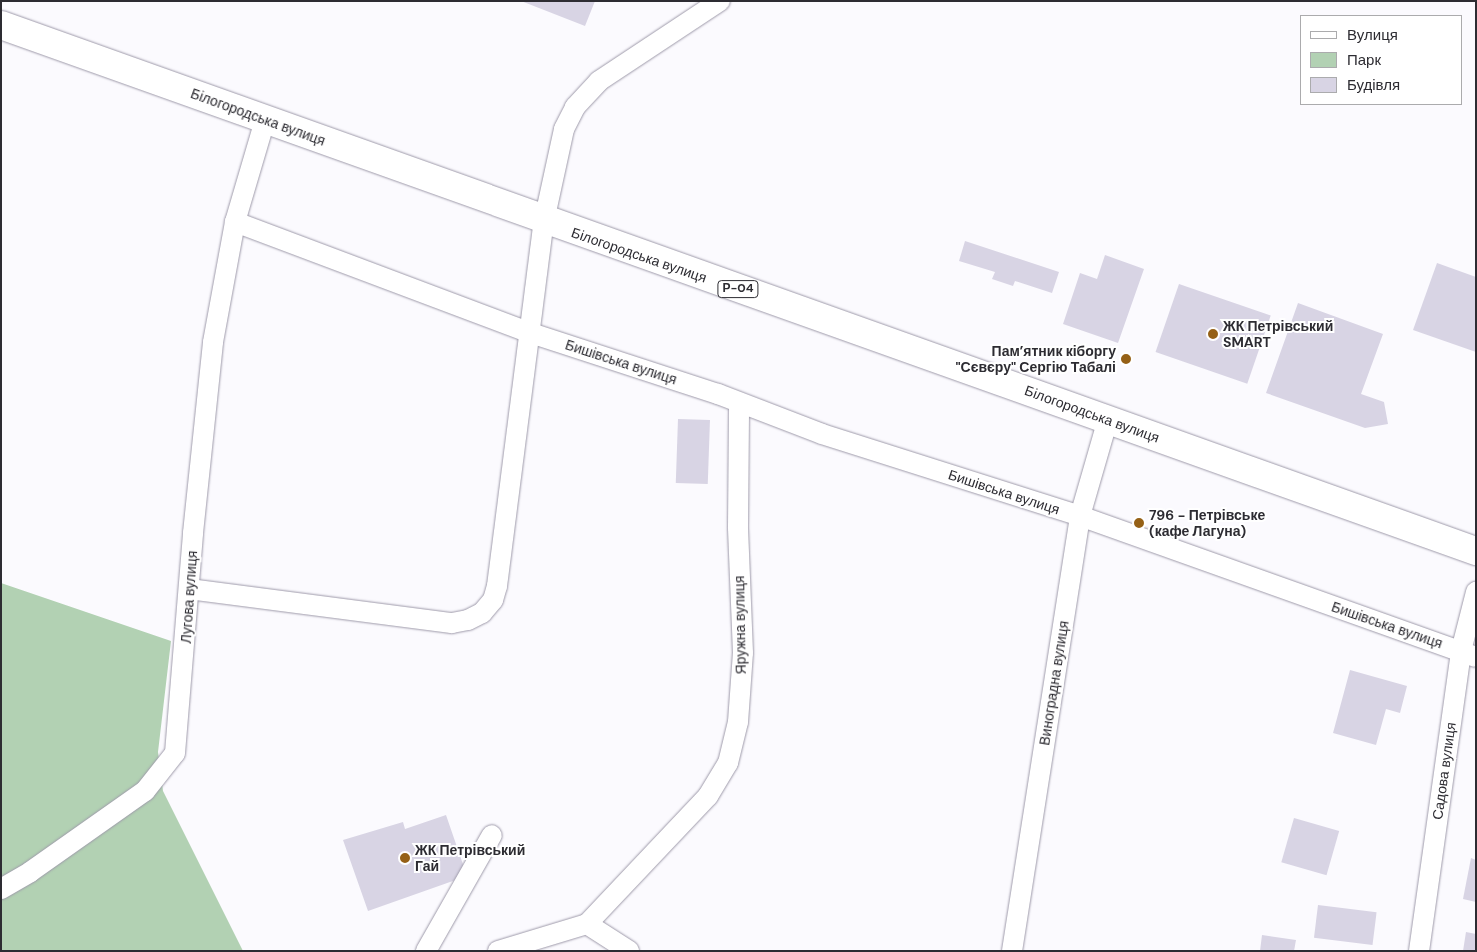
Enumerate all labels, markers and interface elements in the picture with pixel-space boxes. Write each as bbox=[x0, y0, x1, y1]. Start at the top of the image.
legend bbox=[1300, 15, 1462, 105]
text: Вулиця bbox=[1347, 25, 1398, 45]
text: Парк bbox=[1347, 50, 1381, 70]
text: Будівля bbox=[1347, 75, 1400, 95]
street label: Білогородська вулиця bbox=[188, 85, 328, 149]
street label: Білогородська вулиця bbox=[569, 224, 709, 286]
road number: Р-04 bbox=[717, 280, 759, 298]
place label: ЖК Петрівський SMART bbox=[1223, 318, 1333, 351]
marker: ЖК Петрівський SMART bbox=[1207, 328, 1219, 340]
street label: Бишівська вулиця bbox=[563, 336, 679, 388]
place label: Пам’ятник кіборгу "Сєвєру" Сергію Табалі bbox=[955, 343, 1116, 376]
marker: Пам’ятник кіборгу "Сєвєру" Сергію Табалі bbox=[1120, 353, 1132, 365]
street label: Білогородська вулиця bbox=[1022, 382, 1162, 446]
street label: Бишівська вулиця bbox=[946, 466, 1062, 518]
place label: 796 - Петрівське (кафе Лагуна) bbox=[1149, 507, 1265, 540]
marker: 796 - Петрівське (кафе Лагуна) bbox=[1133, 517, 1145, 529]
street label: Лугова вулиця bbox=[177, 550, 201, 644]
street label: Яружна вулиця bbox=[731, 575, 749, 675]
street label: Бишівська вулиця bbox=[1329, 598, 1445, 652]
street label: Виноградна вулиця bbox=[1036, 619, 1072, 747]
street label: Садова вулиця bbox=[1429, 721, 1459, 821]
place label: ЖК Петрівський Гай bbox=[415, 842, 525, 874]
marker: ЖК Петрівський Гай bbox=[399, 852, 411, 864]

